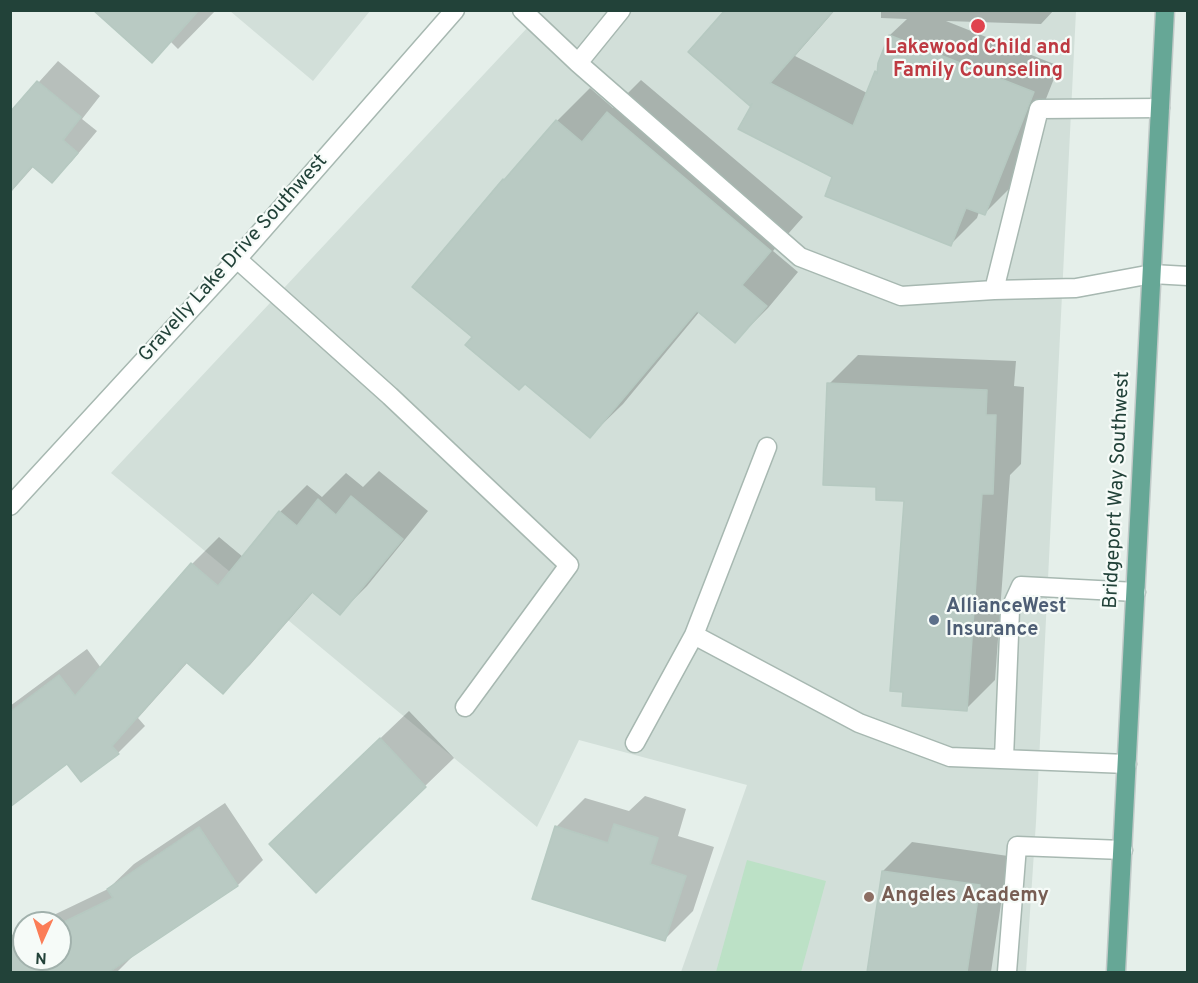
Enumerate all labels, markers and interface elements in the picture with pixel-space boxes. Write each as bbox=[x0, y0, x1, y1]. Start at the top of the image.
marker: Lakewood Child and Family Counseling bbox=[969, 17, 987, 35]
place label: Lakewood Child and Family Counseling bbox=[885, 37, 1071, 84]
street label: Gravelly Lake Drive Southwest bbox=[134, 150, 334, 368]
street label: Bridgeport Way Southwest bbox=[1100, 371, 1136, 609]
place label: AllianceWest Insurance bbox=[946, 596, 1066, 643]
marker: AllianceWest Insurance bbox=[927, 613, 941, 627]
place label: Angeles Academy bbox=[881, 885, 1049, 909]
marker: Angeles Academy bbox=[862, 890, 876, 904]
north arrow bbox=[12, 911, 72, 971]
text: N bbox=[35, 947, 47, 967]

